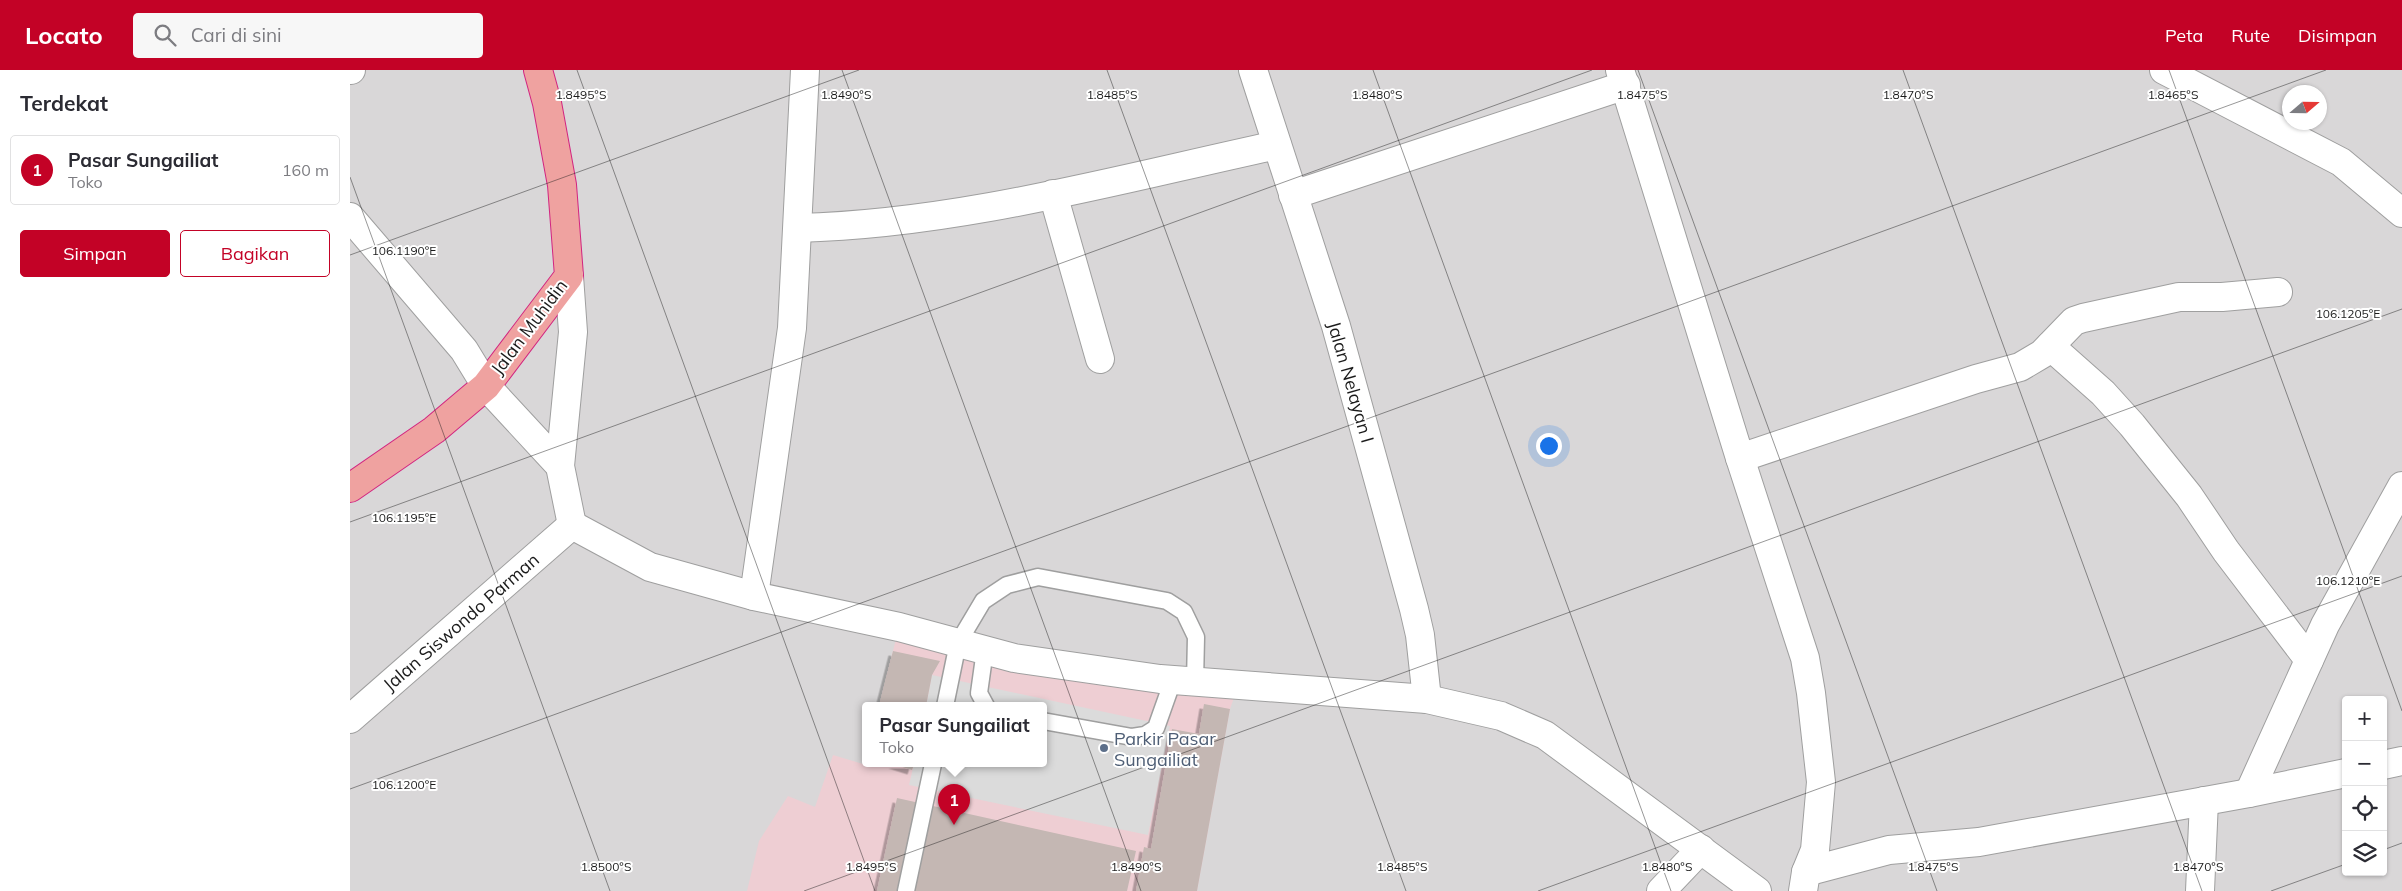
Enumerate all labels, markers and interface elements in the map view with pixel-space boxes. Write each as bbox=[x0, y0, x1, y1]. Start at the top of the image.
search box bbox=[133, 13, 483, 58]
text: Locato bbox=[25, 20, 103, 50]
icon: search bbox=[151, 21, 179, 49]
text: Cari di sini bbox=[191, 23, 282, 47]
text: Peta bbox=[2165, 24, 2203, 47]
text: Rute bbox=[2231, 24, 2270, 47]
text: Disimpan bbox=[2298, 24, 2377, 47]
north arrow bbox=[2282, 85, 2327, 130]
text: 1.8495°S bbox=[556, 87, 606, 102]
text: 1.8490°S bbox=[821, 87, 871, 102]
text: 1.8485°S bbox=[1087, 87, 1137, 102]
text: 1.8480°S bbox=[1352, 87, 1402, 102]
text: 1.8475°S bbox=[1617, 87, 1667, 102]
text: 1.8470°S bbox=[1883, 87, 1933, 102]
text: 1.8465°S bbox=[2148, 87, 2198, 102]
text: Terdekat bbox=[20, 90, 108, 116]
text: Pasar Sungailiat bbox=[68, 148, 218, 172]
text: 1 bbox=[32, 160, 42, 180]
text: 160 m bbox=[282, 160, 329, 180]
text: Toko bbox=[68, 172, 103, 192]
button: Simpan bbox=[20, 230, 170, 277]
button: Bagikan bbox=[180, 230, 330, 277]
text: 106.1190°E bbox=[372, 243, 436, 258]
street label: Jalan Muhidin bbox=[486, 275, 572, 379]
text: 106.1205°E bbox=[2316, 306, 2380, 321]
street label: Jalan Nelayan I bbox=[1323, 319, 1379, 445]
your location bbox=[1536, 433, 1562, 459]
text: 106.1195°E bbox=[372, 510, 436, 525]
street label: Jalan Siswondo Parman bbox=[378, 548, 544, 696]
text: 106.1210°E bbox=[2316, 573, 2380, 588]
map controls bbox=[2342, 696, 2387, 876]
button: + bbox=[2342, 696, 2387, 741]
popup bbox=[862, 702, 1047, 767]
text: Pasar Sungailiat bbox=[879, 713, 1030, 737]
place label: Parkir Pasar Sungailiat bbox=[1114, 727, 1216, 771]
text: Toko bbox=[879, 737, 914, 757]
button: − bbox=[2342, 741, 2387, 786]
marker: Parkir Pasar Sungailiat bbox=[1098, 742, 1110, 754]
text: 106.1200°E bbox=[372, 777, 436, 792]
pin: 1 bbox=[938, 784, 970, 825]
button: locate bbox=[2342, 786, 2387, 831]
button: layers bbox=[2342, 831, 2387, 876]
text: 1.8500°S bbox=[581, 859, 631, 874]
text: 1.8495°S bbox=[846, 859, 896, 874]
text: 1.8490°S bbox=[1111, 859, 1161, 874]
text: 1.8485°S bbox=[1377, 859, 1427, 874]
text: 1.8480°S bbox=[1642, 859, 1692, 874]
text: 1.8475°S bbox=[1908, 859, 1958, 874]
text: 1.8470°S bbox=[2173, 859, 2223, 874]

